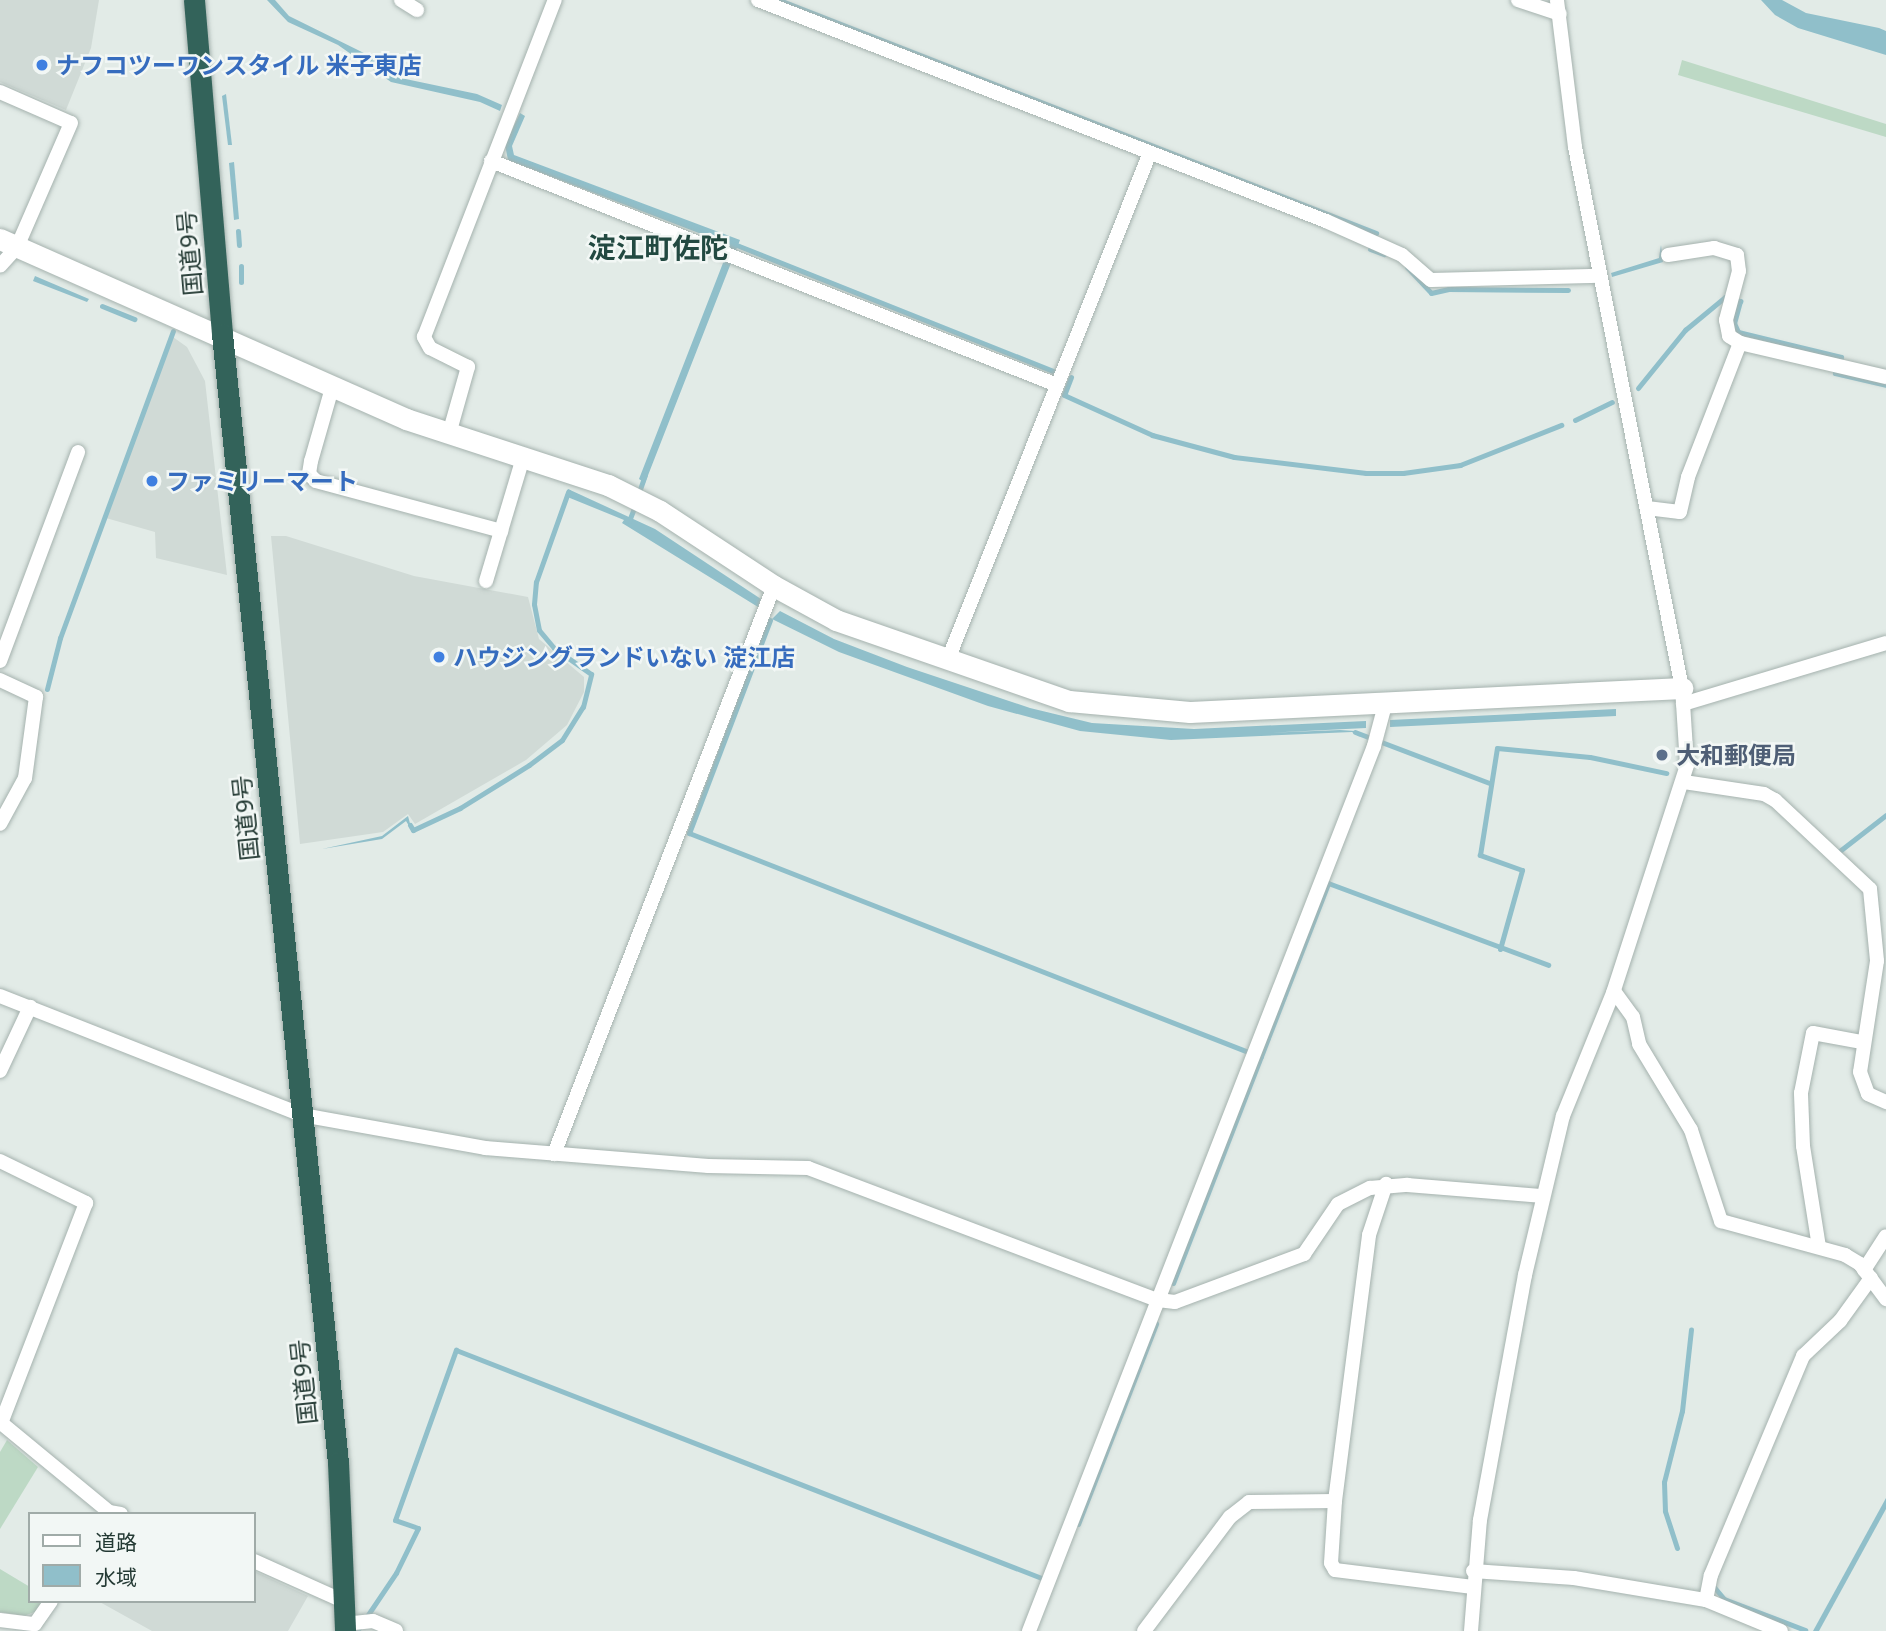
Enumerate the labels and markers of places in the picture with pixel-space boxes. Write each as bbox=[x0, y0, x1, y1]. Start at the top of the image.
place label: ナフコツーワンスタイル 米子東店 bbox=[56, 51, 422, 79]
marker: ナフコツーワンスタイル 米子東店 bbox=[34, 57, 50, 73]
place label: ファミリーマート bbox=[166, 467, 358, 495]
marker: ファミリーマート bbox=[144, 473, 160, 489]
place label: ハウジングランドいない 淀江店 bbox=[453, 643, 795, 671]
marker: ハウジングランドいない 淀江店 bbox=[431, 649, 447, 665]
place label: 大和郵便局 bbox=[1676, 741, 1796, 769]
marker: 大和郵便局 bbox=[1654, 747, 1670, 763]

